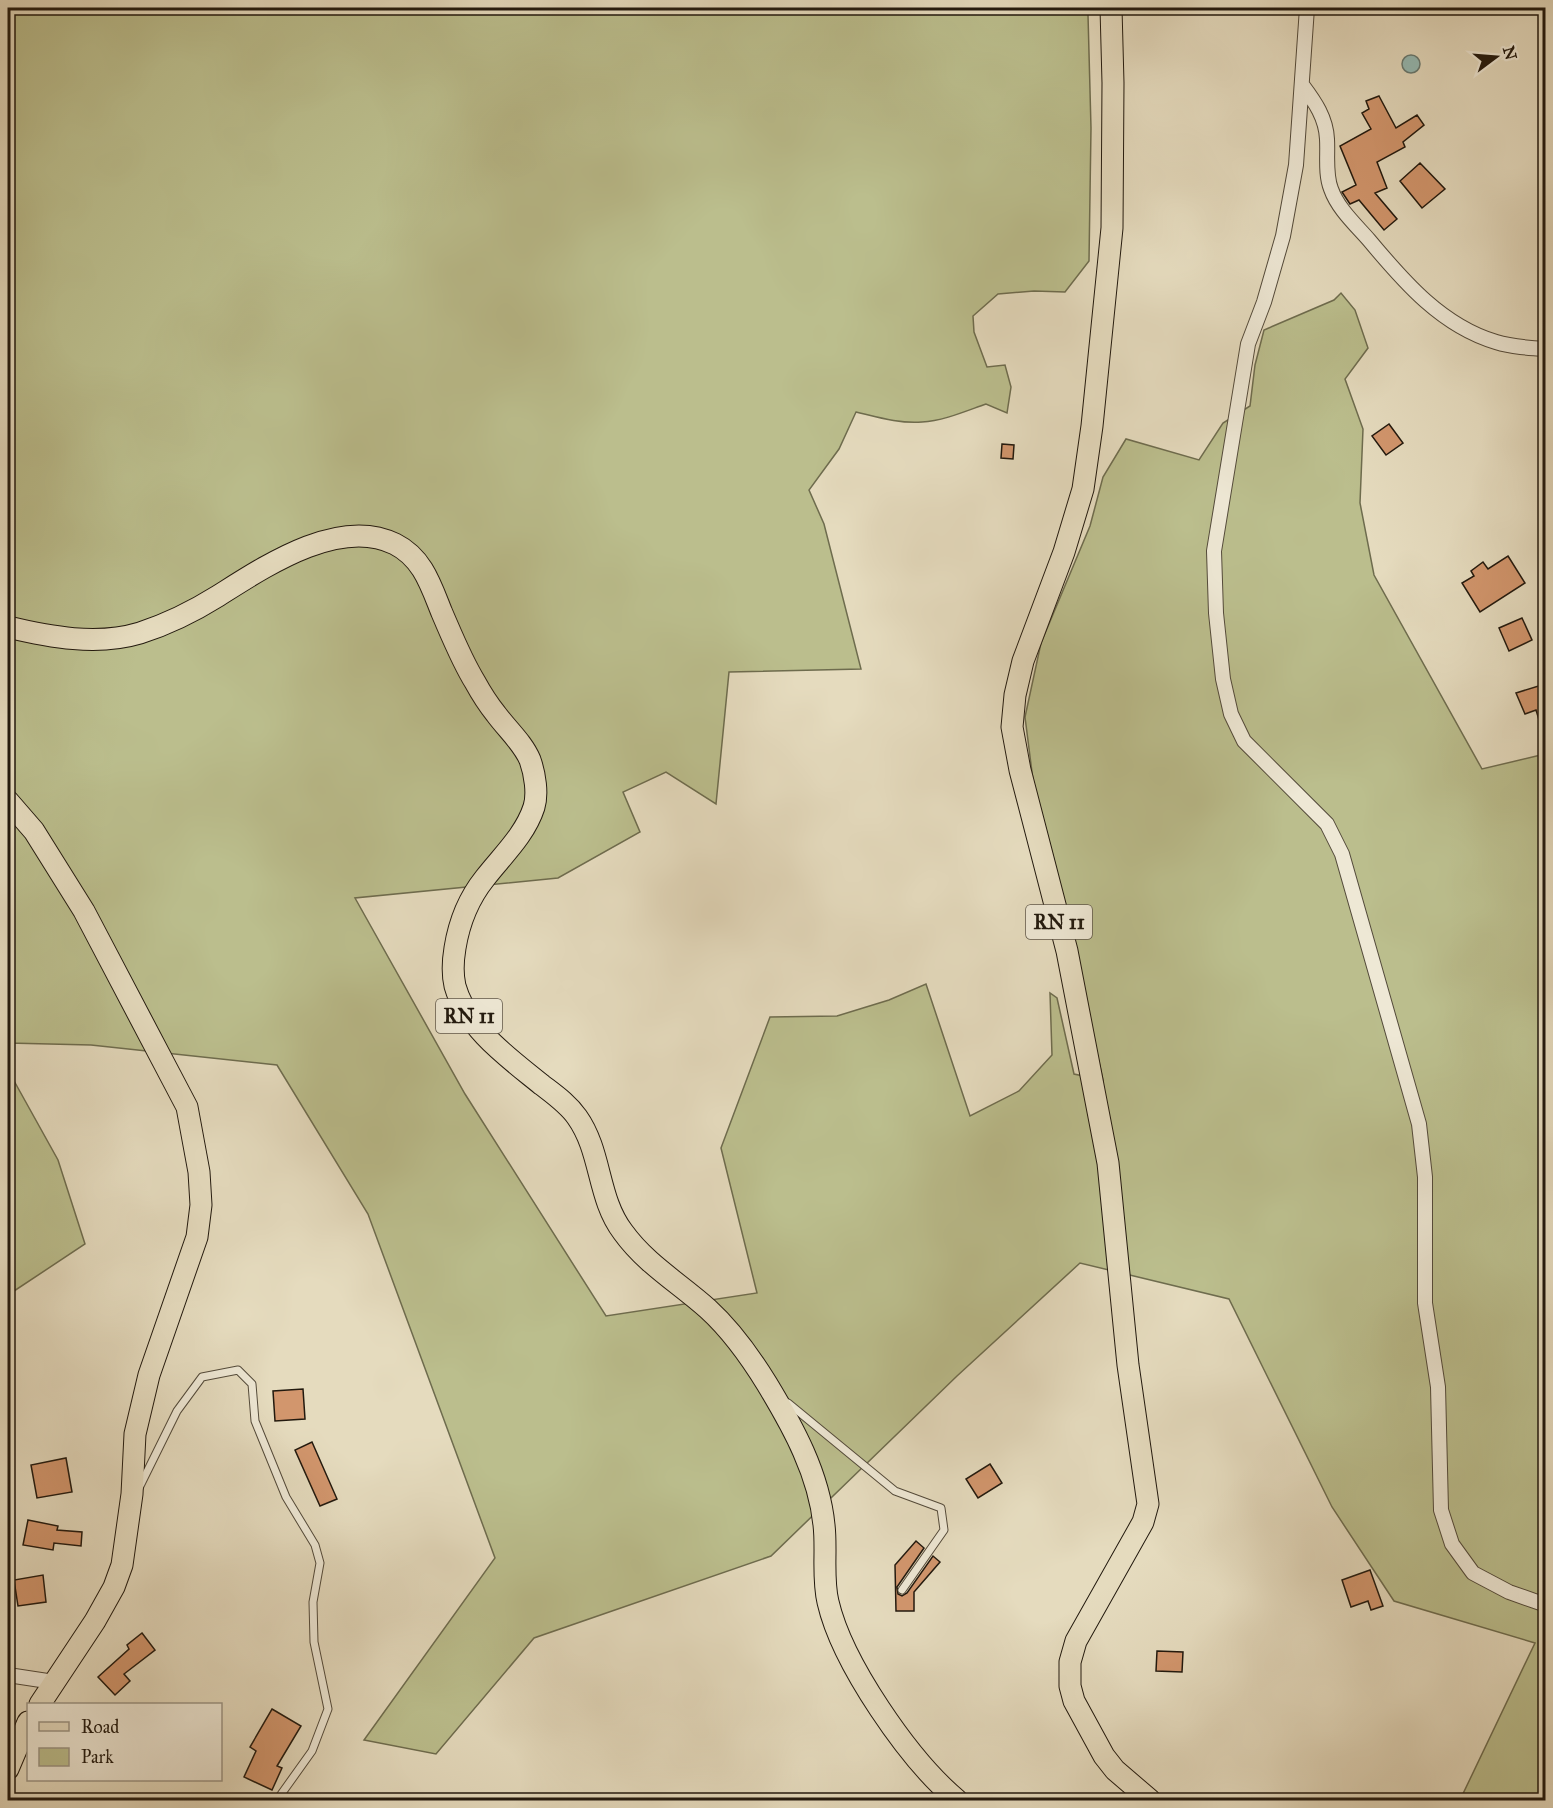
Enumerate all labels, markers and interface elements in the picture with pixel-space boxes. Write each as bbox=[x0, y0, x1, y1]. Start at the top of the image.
north arrow bbox=[1466, 27, 1526, 87]
text: N bbox=[1499, 44, 1521, 63]
road number: RN 11 bbox=[1026, 905, 1092, 939]
road number: RN 11 bbox=[436, 999, 502, 1033]
legend bbox=[27, 1703, 222, 1781]
text: Road bbox=[81, 1716, 119, 1738]
text: Park bbox=[81, 1746, 114, 1768]

